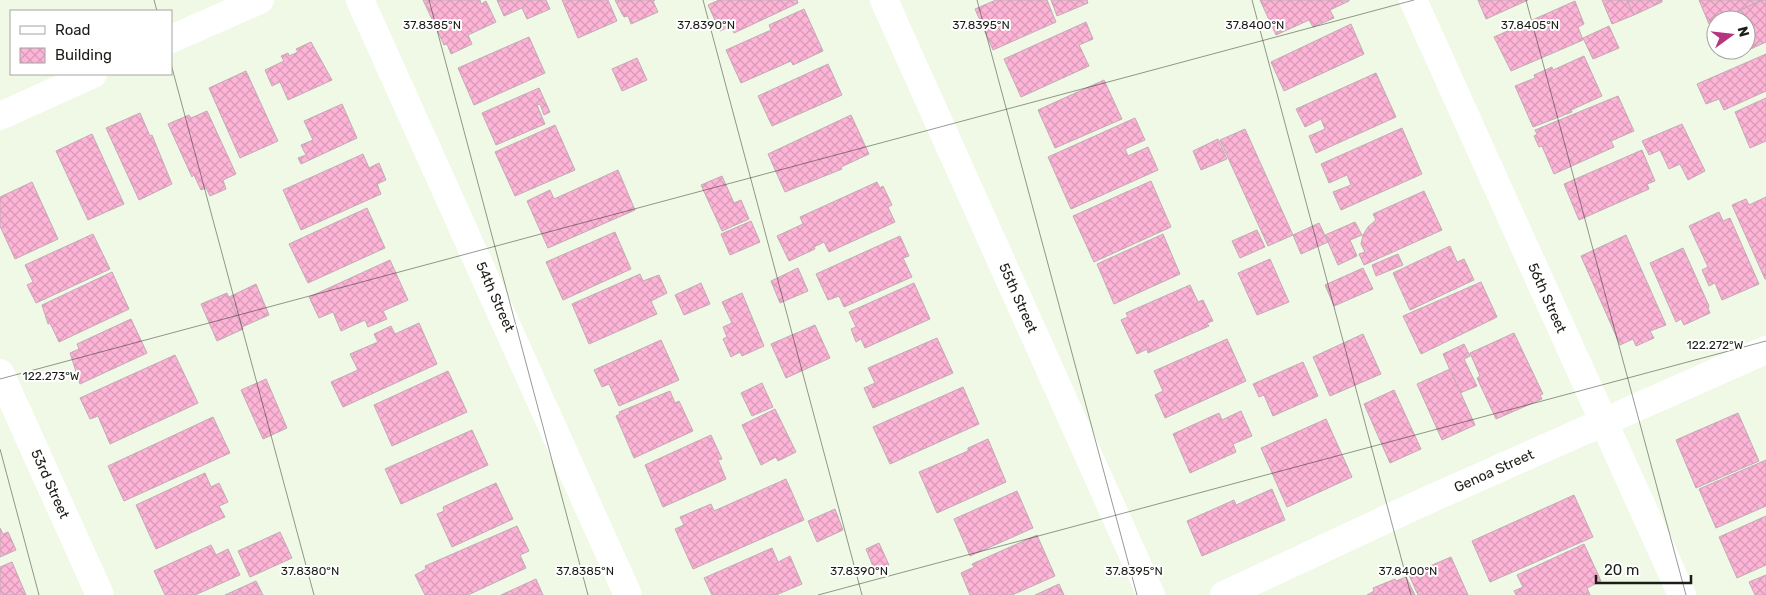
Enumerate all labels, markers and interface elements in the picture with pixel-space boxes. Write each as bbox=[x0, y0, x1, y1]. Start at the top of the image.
legend bbox=[10, 10, 172, 75]
north arrow bbox=[1706, 10, 1756, 60]
text: 37.8385°N bbox=[403, 18, 461, 32]
text: 37.8390°N bbox=[677, 18, 735, 32]
text: 37.8395°N bbox=[952, 18, 1010, 32]
text: 37.8400°N bbox=[1226, 18, 1284, 32]
text: 37.8405°N bbox=[1501, 18, 1559, 32]
text: Road bbox=[55, 21, 91, 39]
text: N bbox=[1734, 25, 1753, 39]
text: Building bbox=[55, 46, 112, 64]
street label: 54th Street bbox=[472, 259, 518, 335]
street label: 55th Street bbox=[995, 260, 1041, 336]
street label: 56th Street bbox=[1524, 260, 1570, 336]
text: 122.272°W bbox=[1687, 338, 1744, 352]
text: 122.273°W bbox=[23, 369, 80, 383]
street label: Genoa Street bbox=[1451, 446, 1537, 496]
street label: 53rd Street bbox=[27, 447, 73, 522]
scale bar bbox=[1596, 552, 1691, 584]
text: 20 m bbox=[1604, 561, 1639, 579]
text: 37.8380°N bbox=[281, 564, 339, 578]
text: 37.8385°N bbox=[556, 564, 614, 578]
text: 37.8390°N bbox=[830, 564, 888, 578]
text: 37.8395°N bbox=[1105, 564, 1163, 578]
text: 37.8400°N bbox=[1379, 564, 1437, 578]

